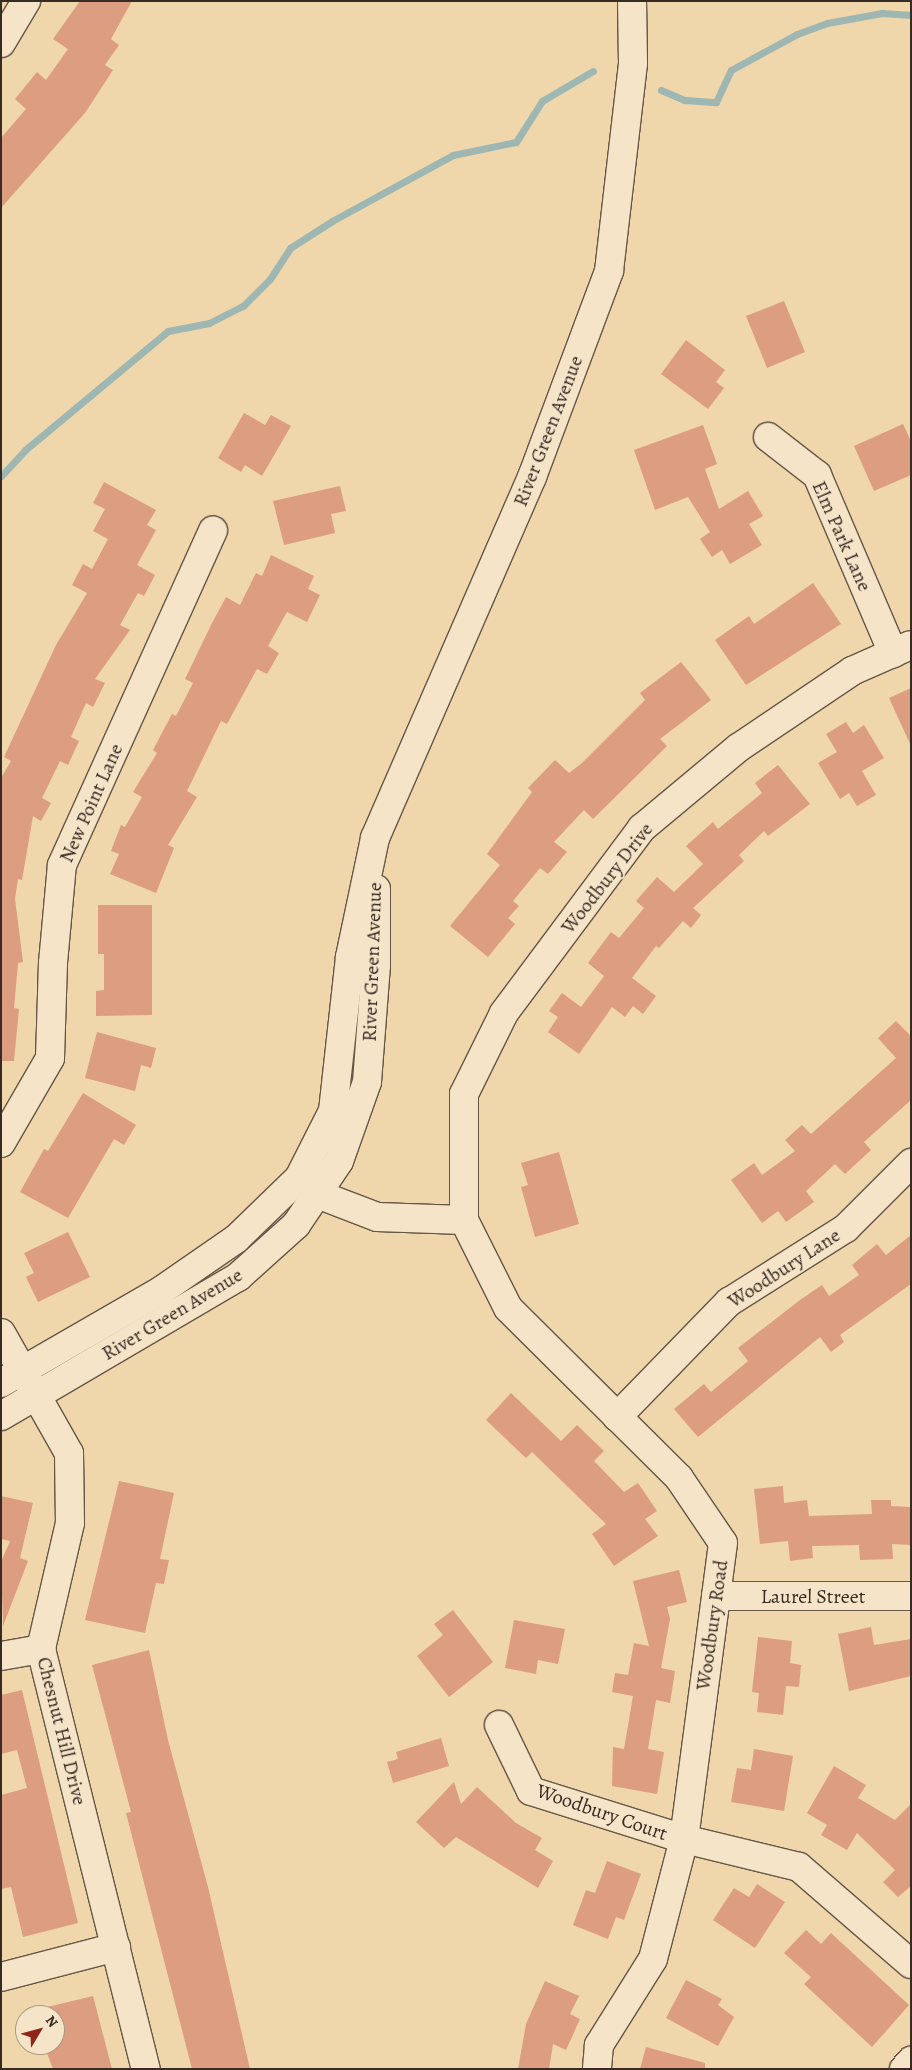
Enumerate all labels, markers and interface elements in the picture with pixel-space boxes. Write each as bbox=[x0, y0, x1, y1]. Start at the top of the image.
street label: River Green Avenue bbox=[508, 352, 588, 510]
street label: Elm Park Lane bbox=[807, 477, 877, 595]
street label: New Point Lane bbox=[54, 740, 128, 866]
street label: Woodbury Drive bbox=[556, 818, 658, 938]
street label: River Green Avenue bbox=[357, 882, 387, 1042]
street label: Woodbury Lane bbox=[723, 1223, 845, 1313]
street label: River Green Avenue bbox=[97, 1263, 247, 1365]
street label: Woodbury Road bbox=[691, 1558, 733, 1692]
street label: Laurel Street bbox=[761, 1584, 865, 1608]
street label: Chesnut Hill Drive bbox=[32, 1655, 92, 1807]
street label: Woodbury Court bbox=[533, 1778, 671, 1846]
north arrow bbox=[15, 2005, 65, 2055]
text: N bbox=[41, 2011, 62, 2031]

